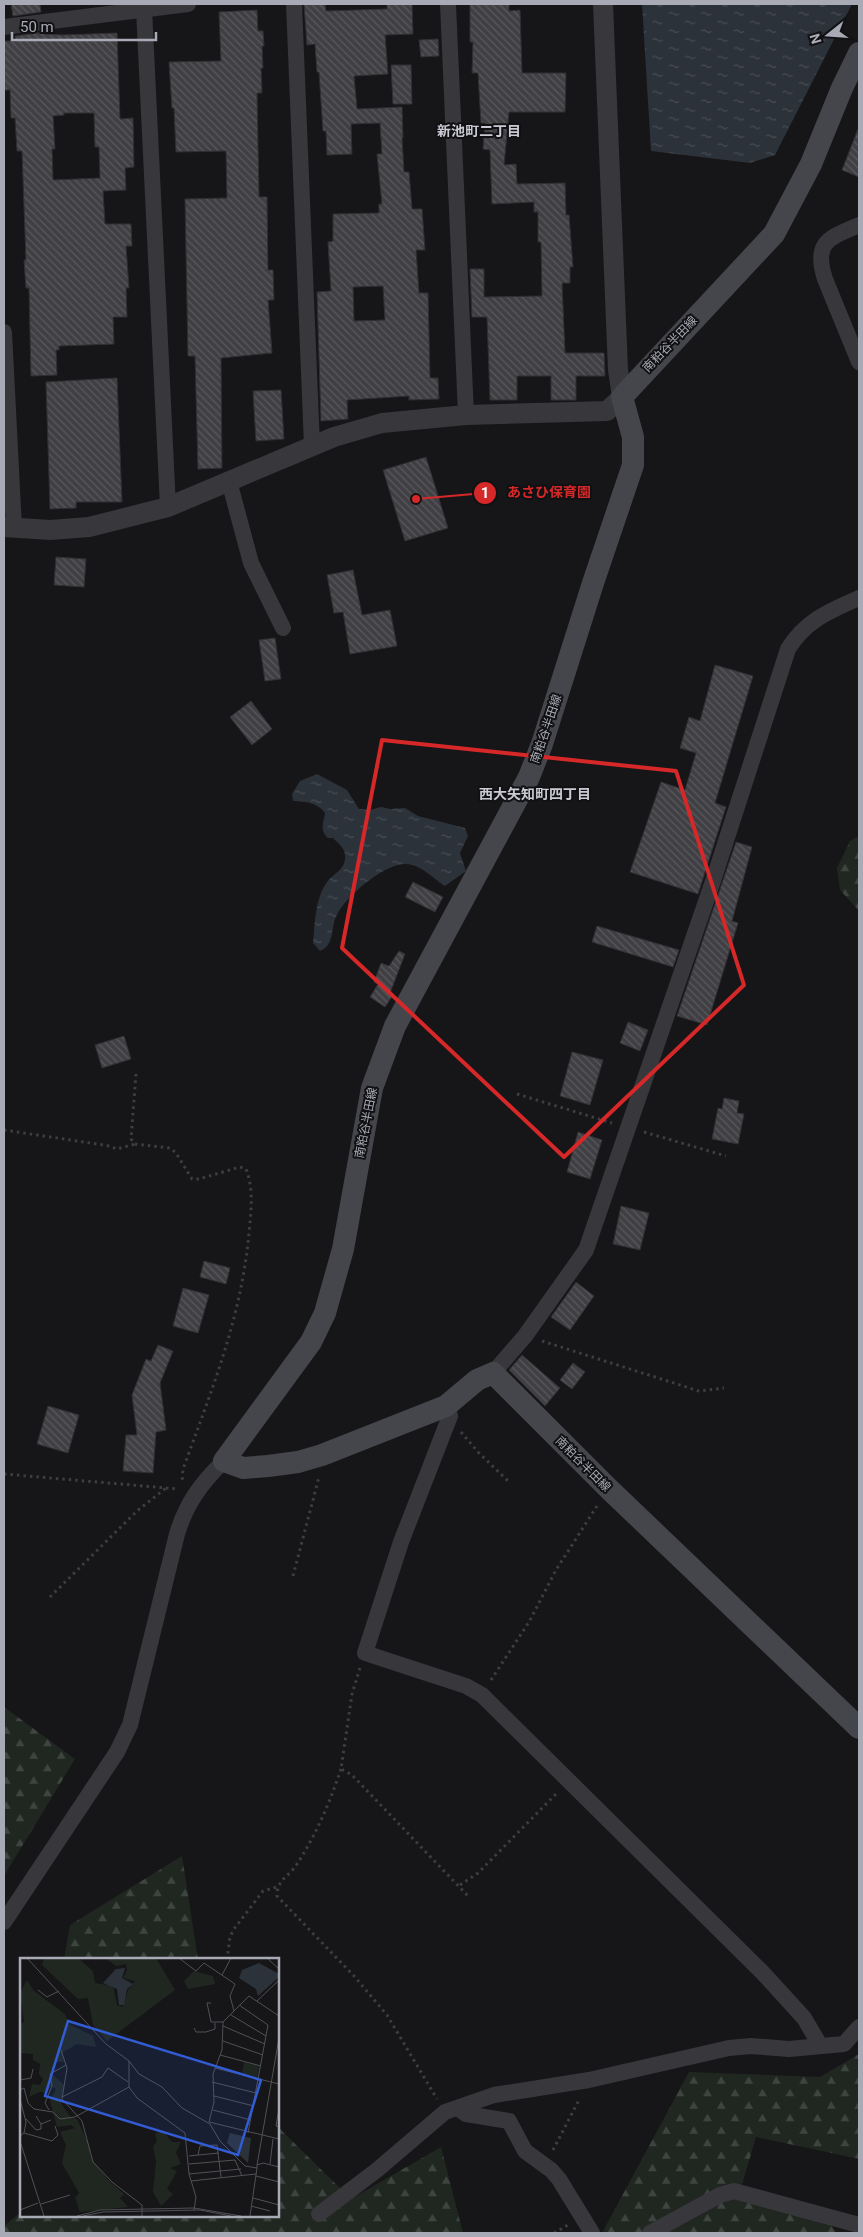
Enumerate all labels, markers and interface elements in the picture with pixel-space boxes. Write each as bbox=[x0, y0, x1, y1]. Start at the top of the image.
scale bar bbox=[12, 10, 156, 42]
north arrow bbox=[803, 10, 853, 60]
text: 50 m bbox=[20, 18, 54, 36]
text: N bbox=[806, 32, 825, 46]
district label: 新池町二丁目 bbox=[437, 123, 521, 139]
street label: 南粕谷半田線 bbox=[640, 313, 700, 375]
callout: あさひ保育園 bbox=[472, 478, 601, 507]
text: 1 bbox=[481, 484, 489, 502]
text: あさひ保育園 bbox=[507, 484, 591, 500]
street label: 南粕谷半田線 bbox=[528, 693, 564, 765]
district label: 西大矢知町四丁目 bbox=[479, 786, 591, 802]
street label: 南粕谷半田線 bbox=[352, 1086, 380, 1160]
street label: 南粕谷半田線 bbox=[553, 1434, 613, 1494]
inset map bbox=[20, 1958, 279, 2217]

